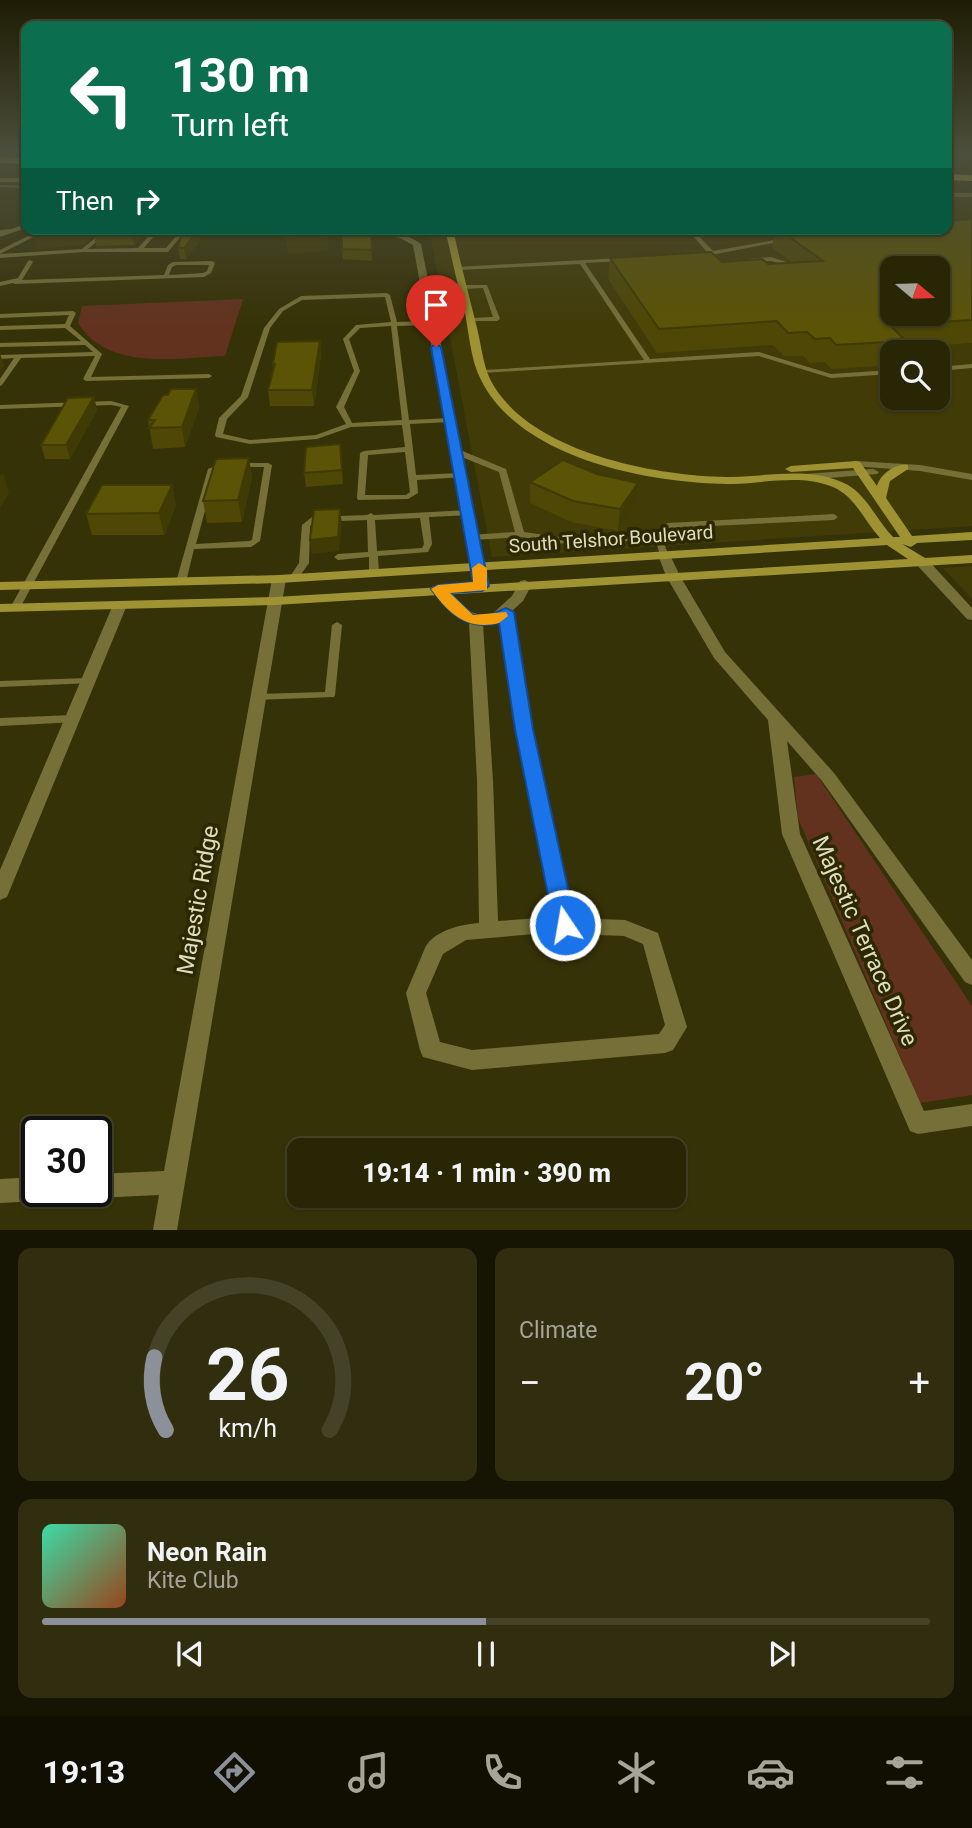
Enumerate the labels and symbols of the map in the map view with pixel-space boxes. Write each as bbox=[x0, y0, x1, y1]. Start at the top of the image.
north arrow bbox=[880, 256, 950, 326]
pin bbox=[406, 275, 466, 347]
street label: South Telshor Boulevard bbox=[508, 520, 714, 558]
street label: Majestic Ridge bbox=[172, 823, 224, 977]
street label: Majestic Terrace Drive bbox=[807, 832, 923, 1050]
position arrow bbox=[528, 888, 602, 962]
speed limit sign: 30 bbox=[21, 1116, 112, 1207]

